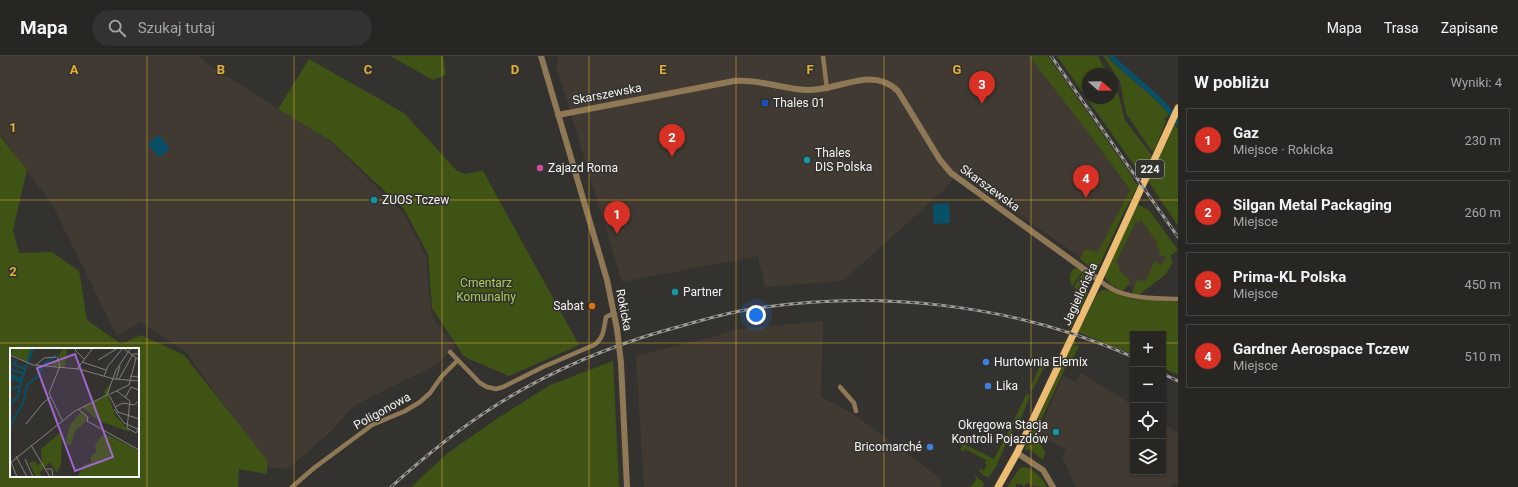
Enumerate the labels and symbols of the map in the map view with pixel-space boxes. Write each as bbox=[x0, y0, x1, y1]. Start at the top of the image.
text: A bbox=[70, 62, 79, 77]
text: B bbox=[217, 62, 225, 77]
text: C bbox=[364, 62, 373, 77]
text: D bbox=[511, 62, 519, 77]
text: E bbox=[659, 62, 667, 77]
text: F bbox=[806, 62, 814, 77]
text: G bbox=[953, 62, 962, 77]
north arrow bbox=[1082, 68, 1118, 104]
pin: 3 bbox=[969, 71, 995, 104]
street label: Skarszewska bbox=[571, 80, 643, 108]
place label: Thales 01 bbox=[773, 96, 825, 110]
marker: Thales 01 bbox=[760, 98, 770, 108]
text: 1 bbox=[9, 120, 17, 135]
pin: 2 bbox=[659, 124, 685, 157]
place label: Thales DIS Polska bbox=[815, 146, 872, 174]
marker: Thales DIS Polska bbox=[802, 155, 812, 165]
road number: 224 bbox=[1136, 160, 1164, 178]
place label: Zajazd Roma bbox=[548, 161, 618, 175]
street label: Skarszewska bbox=[958, 162, 1022, 214]
marker: Zajazd Roma bbox=[535, 163, 545, 173]
pin: 4 bbox=[1073, 165, 1099, 198]
place label: ZUOS Tczew bbox=[382, 193, 449, 207]
marker: ZUOS Tczew bbox=[369, 195, 379, 205]
pin: 1 bbox=[604, 201, 630, 234]
street label: Jagiellońska bbox=[1059, 261, 1101, 327]
text: 2 bbox=[9, 264, 17, 279]
park label: Cmentarz Komunalny bbox=[456, 276, 516, 304]
place label: Partner bbox=[683, 285, 722, 299]
marker: Partner bbox=[670, 287, 680, 297]
street label: Rokicka bbox=[613, 288, 635, 332]
place label: Sabat bbox=[553, 299, 584, 313]
marker: Sabat bbox=[587, 301, 597, 311]
your location bbox=[746, 305, 766, 325]
inset map bbox=[10, 348, 139, 477]
place label: Hurtownia Elemix bbox=[994, 355, 1088, 369]
marker: Hurtownia Elemix bbox=[981, 357, 991, 367]
place label: Lika bbox=[996, 379, 1018, 393]
marker: Lika bbox=[983, 381, 993, 391]
street label: Poligonowa bbox=[351, 390, 413, 432]
place label: Okręgowa Stacja Kontroli Pojazdów bbox=[951, 418, 1048, 446]
marker: Okręgowa Stacja Kontroli Pojazdów bbox=[1051, 427, 1061, 437]
place label: Bricomarché bbox=[854, 440, 922, 454]
marker: Bricomarché bbox=[925, 442, 935, 452]

